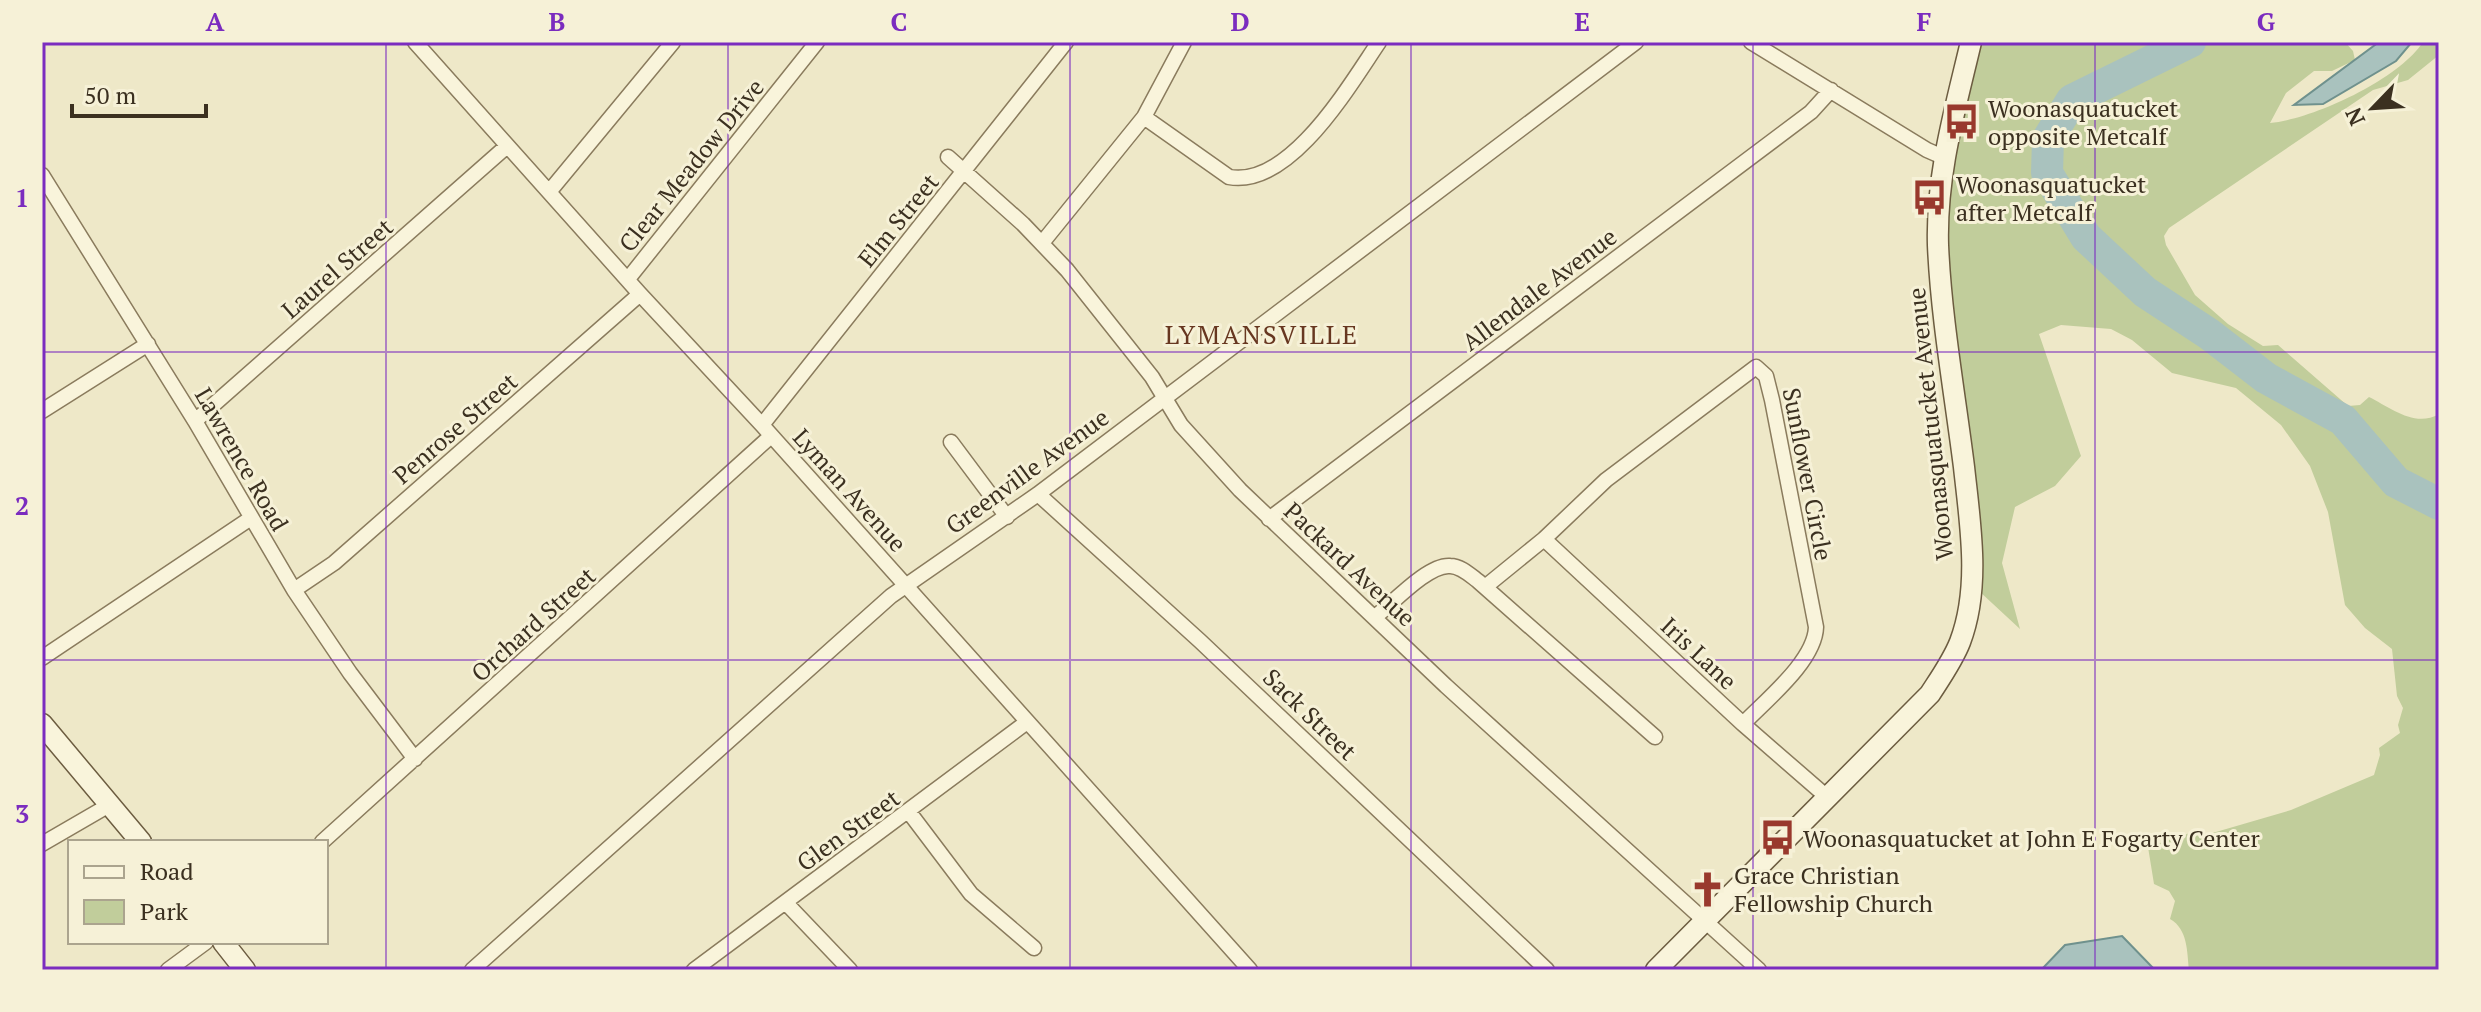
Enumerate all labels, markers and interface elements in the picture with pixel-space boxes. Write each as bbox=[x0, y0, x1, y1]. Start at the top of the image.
text: A bbox=[206, 4, 225, 38]
text: B bbox=[549, 4, 565, 38]
text: C bbox=[891, 4, 907, 38]
text: D bbox=[1230, 4, 1250, 38]
text: E bbox=[1574, 4, 1590, 38]
text: F bbox=[1917, 4, 1932, 38]
text: G bbox=[2257, 4, 2276, 38]
scale bar bbox=[72, 68, 206, 118]
north arrow bbox=[2333, 68, 2413, 148]
street label: Clear Meadow Drive bbox=[611, 72, 771, 258]
text: 50 m bbox=[84, 79, 136, 111]
place label: Woonasquatucket opposite Metcalf bbox=[1988, 92, 2178, 152]
bus stop icon: Woonasquatucket opposite Metcalf bbox=[1943, 103, 1981, 141]
text: N bbox=[2338, 103, 2371, 130]
street label: Elm Street bbox=[850, 166, 946, 274]
place label: Woonasquatucket after Metcalf bbox=[1956, 168, 2146, 228]
bus stop icon: Woonasquatucket after Metcalf bbox=[1911, 179, 1949, 217]
text: 1 bbox=[15, 180, 29, 214]
street label: Laurel Street bbox=[275, 211, 399, 325]
street label: Allendale Avenue bbox=[1455, 220, 1623, 358]
street label: Woonasquatucket Avenue bbox=[1900, 286, 1960, 562]
district label: LYMANSVILLE bbox=[1165, 317, 1359, 351]
street label: Penrose Street bbox=[386, 365, 524, 491]
street label: Lawrence Road bbox=[188, 381, 296, 537]
street label: Sunflower Circle bbox=[1776, 385, 1840, 563]
street label: Greenville Avenue bbox=[939, 401, 1115, 541]
street label: Lyman Avenue bbox=[786, 422, 914, 558]
text: 2 bbox=[15, 488, 29, 522]
street label: Packard Avenue bbox=[1277, 495, 1423, 633]
street label: Orchard Street bbox=[464, 560, 602, 688]
street label: Iris Lane bbox=[1654, 610, 1744, 696]
street label: Sack Street bbox=[1256, 661, 1364, 767]
street label: Glen Street bbox=[790, 782, 906, 878]
text: 3 bbox=[15, 796, 29, 830]
bus stop icon: Woonasquatucket at John E Fogarty Center bbox=[1758, 819, 1796, 857]
place label: Woonasquatucket at John E Fogarty Center bbox=[1803, 822, 2261, 854]
legend bbox=[68, 840, 328, 944]
text: Road bbox=[140, 855, 194, 887]
place label: Grace Christian Fellowship Church bbox=[1734, 859, 1933, 919]
church icon: Grace Christian Fellowship Church bbox=[1689, 870, 1727, 908]
text: Park bbox=[140, 895, 189, 927]

